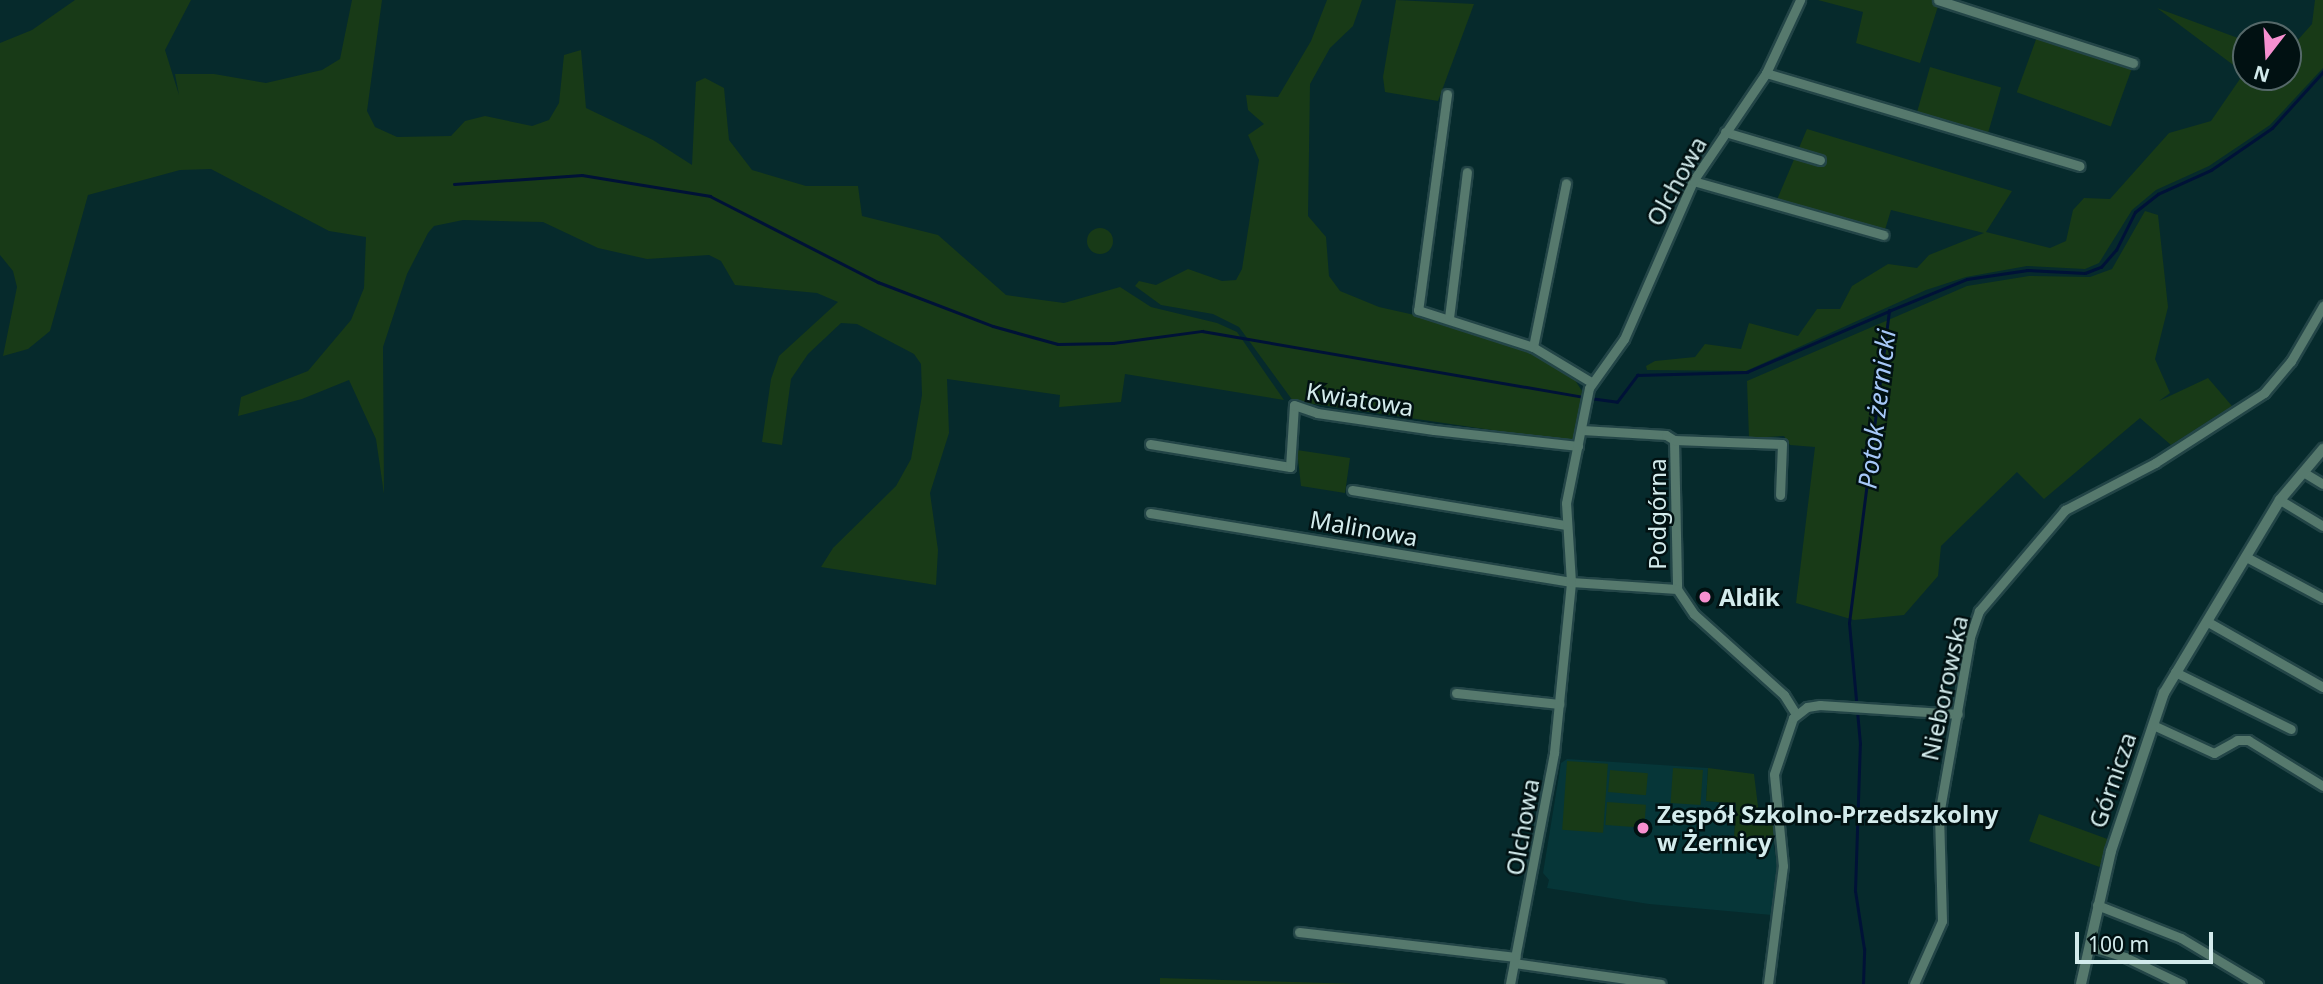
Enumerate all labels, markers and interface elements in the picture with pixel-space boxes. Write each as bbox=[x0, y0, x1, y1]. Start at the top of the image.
north arrow bbox=[2232, 21, 2302, 91]
text: N bbox=[2250, 59, 2273, 89]
street label: Olchowa bbox=[1640, 131, 1712, 231]
water label: Potok żernicki bbox=[1852, 328, 1902, 490]
street label: Kwiatowa bbox=[1304, 376, 1416, 422]
street label: Podgórna bbox=[1643, 458, 1671, 570]
street label: Malinowa bbox=[1308, 504, 1420, 552]
place label: Aldik bbox=[1719, 583, 1780, 611]
marker: Aldik bbox=[1697, 589, 1713, 605]
street label: Nieborowska bbox=[1915, 613, 1973, 763]
street label: Górnicza bbox=[2082, 728, 2142, 832]
street label: Olchowa bbox=[1499, 776, 1545, 878]
place label: Zespół Szkolno-Przedszkolny w Żernicy bbox=[1657, 800, 1999, 856]
marker: Zespół Szkolno-Przedszkolny w Żernicy bbox=[1635, 820, 1651, 836]
scale bar bbox=[2078, 918, 2216, 962]
text: 100 m bbox=[2088, 930, 2149, 958]

